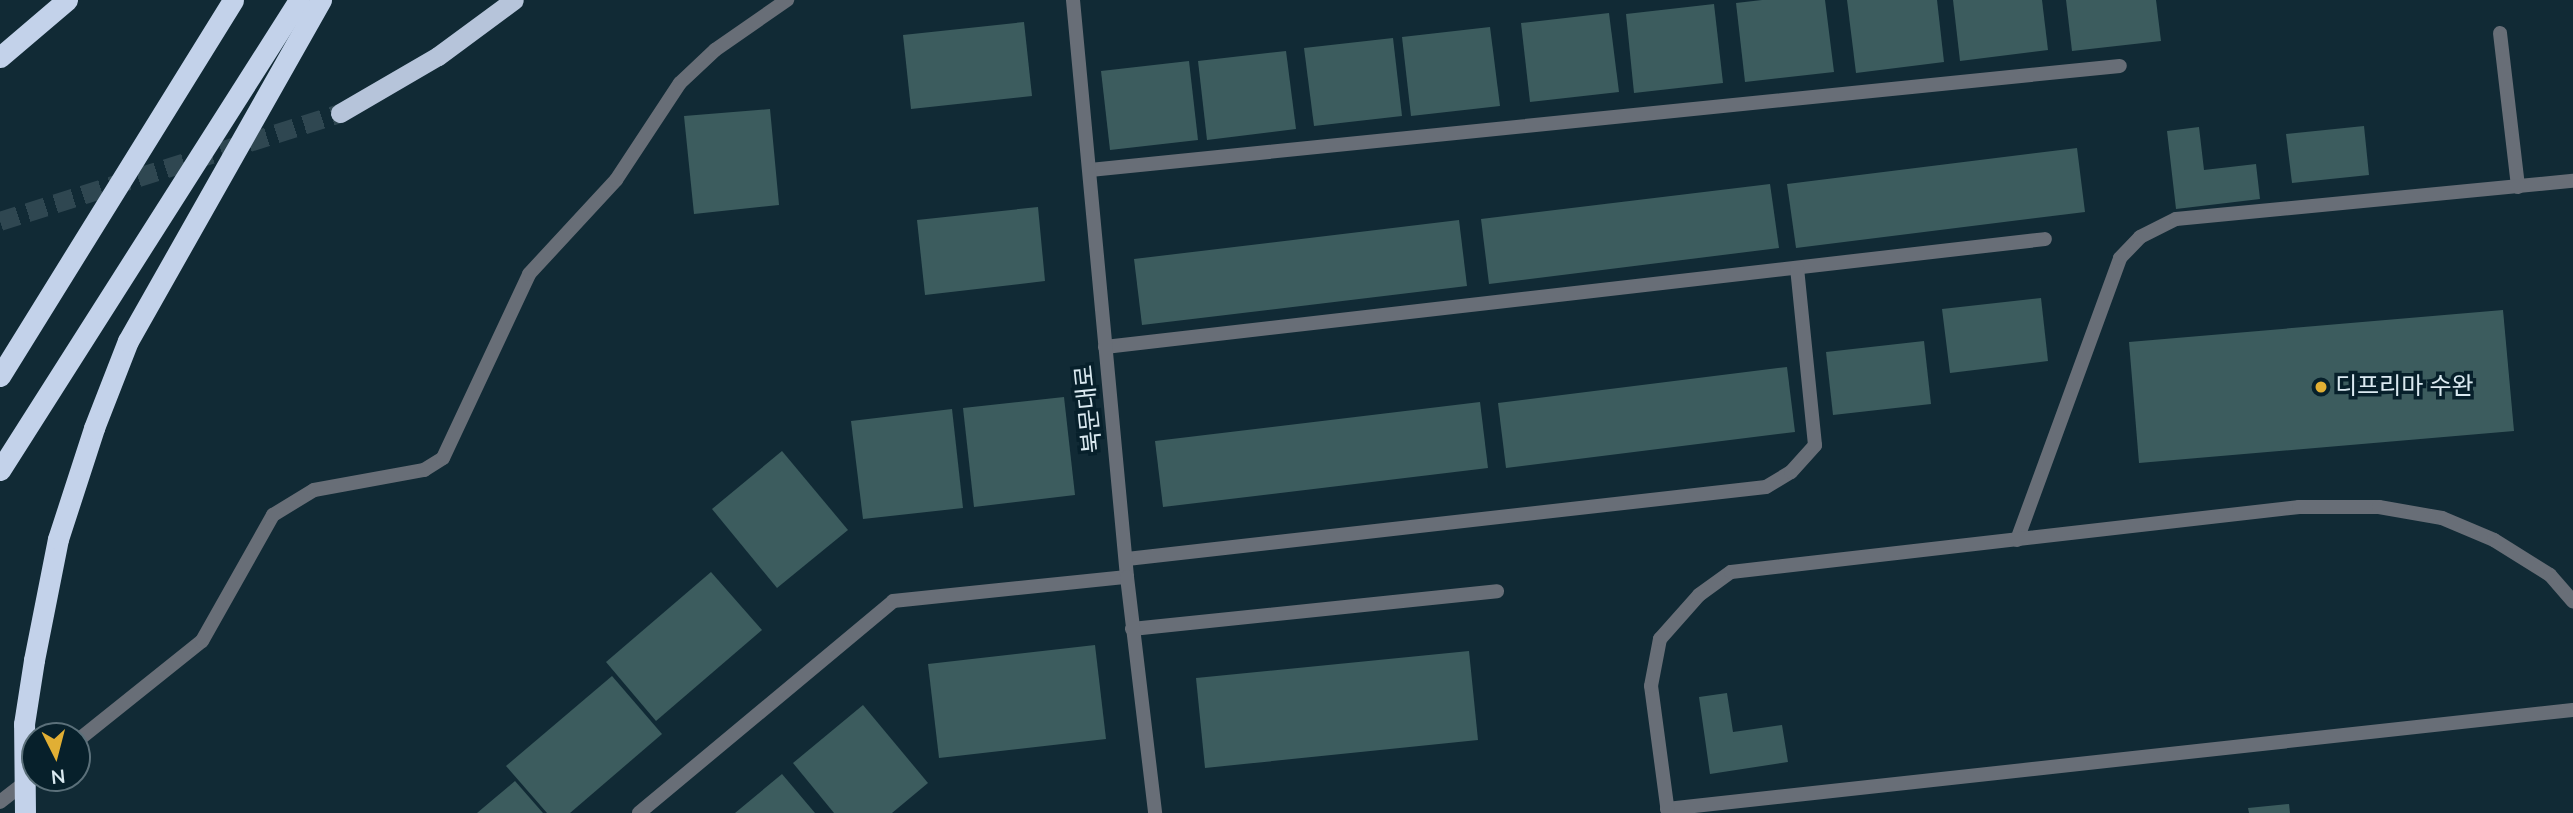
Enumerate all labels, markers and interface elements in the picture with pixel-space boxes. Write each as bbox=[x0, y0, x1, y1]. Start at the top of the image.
street label: 북문대로 bbox=[1070, 364, 1108, 454]
place label: 디프리마 수완 bbox=[2335, 373, 2474, 401]
marker: 디프리마 수완 bbox=[2313, 379, 2329, 395]
north arrow bbox=[21, 722, 91, 792]
text: N bbox=[50, 762, 66, 790]

